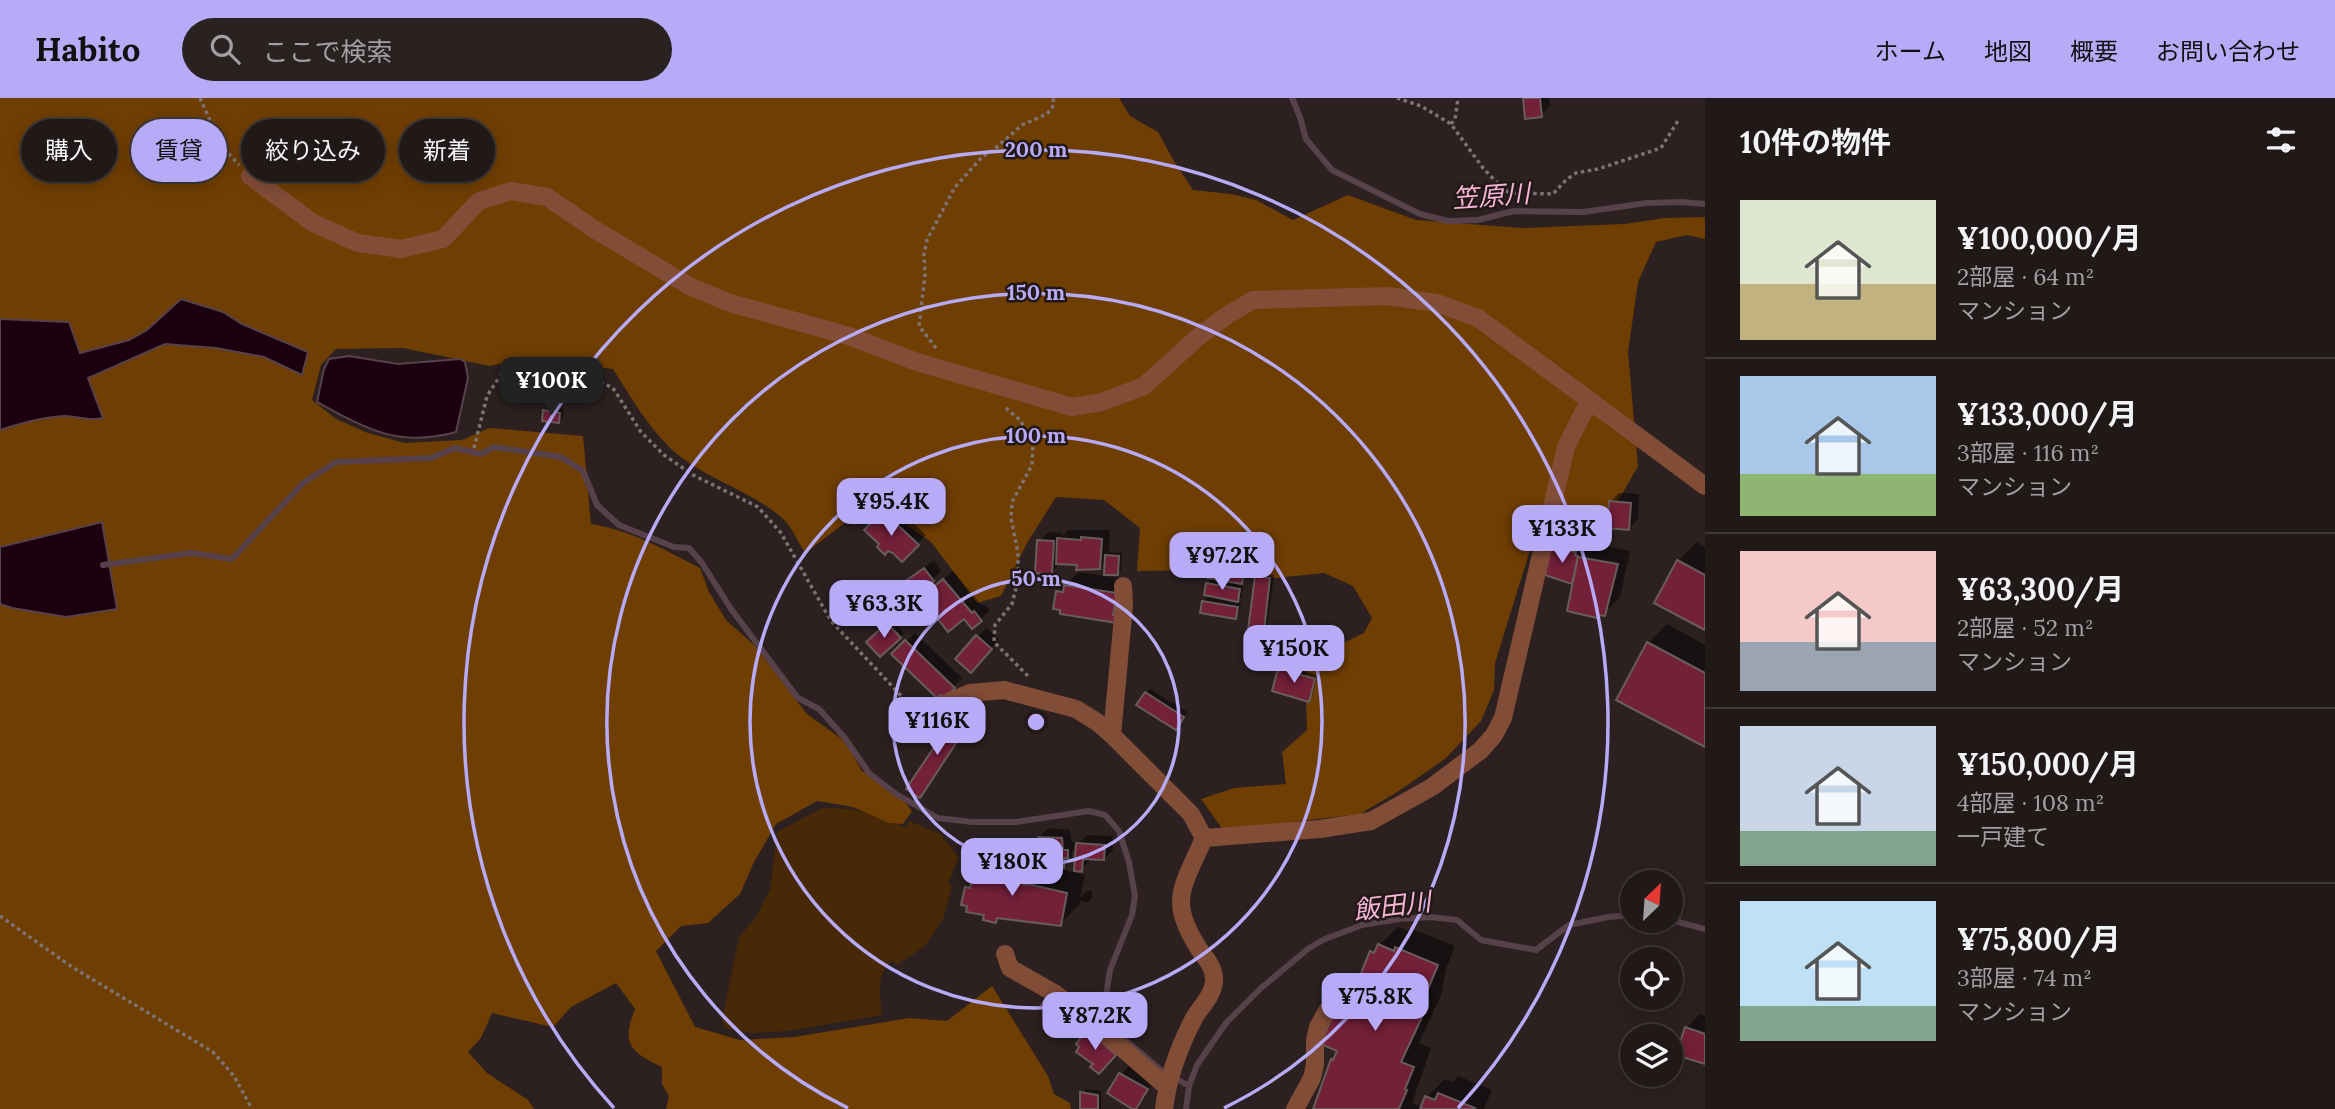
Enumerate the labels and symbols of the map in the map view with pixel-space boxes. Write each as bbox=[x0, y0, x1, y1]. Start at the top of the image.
text: 200 m bbox=[1005, 136, 1067, 163]
water label: 笠原川 bbox=[1451, 176, 1534, 215]
text: 150 m bbox=[1007, 279, 1065, 306]
pin: ¥100K bbox=[502, 358, 600, 417]
text: 100 m bbox=[1006, 422, 1066, 449]
pin: ¥95.4K bbox=[834, 478, 948, 538]
pin: ¥133K bbox=[1513, 505, 1611, 565]
pin: ¥97.2K bbox=[1165, 532, 1279, 592]
text: 50 m bbox=[1011, 565, 1061, 592]
pin: ¥63.3K bbox=[827, 580, 941, 640]
pin: ¥150K bbox=[1245, 626, 1343, 685]
pin: ¥116K bbox=[888, 698, 986, 757]
centre of rings bbox=[1024, 710, 1048, 734]
pin: ¥180K bbox=[963, 838, 1061, 898]
north arrow bbox=[1620, 870, 1684, 933]
water label: 飯田川 bbox=[1351, 884, 1436, 927]
pin: ¥75.8K bbox=[1318, 974, 1432, 1033]
pin: ¥87.2K bbox=[1038, 992, 1152, 1052]

